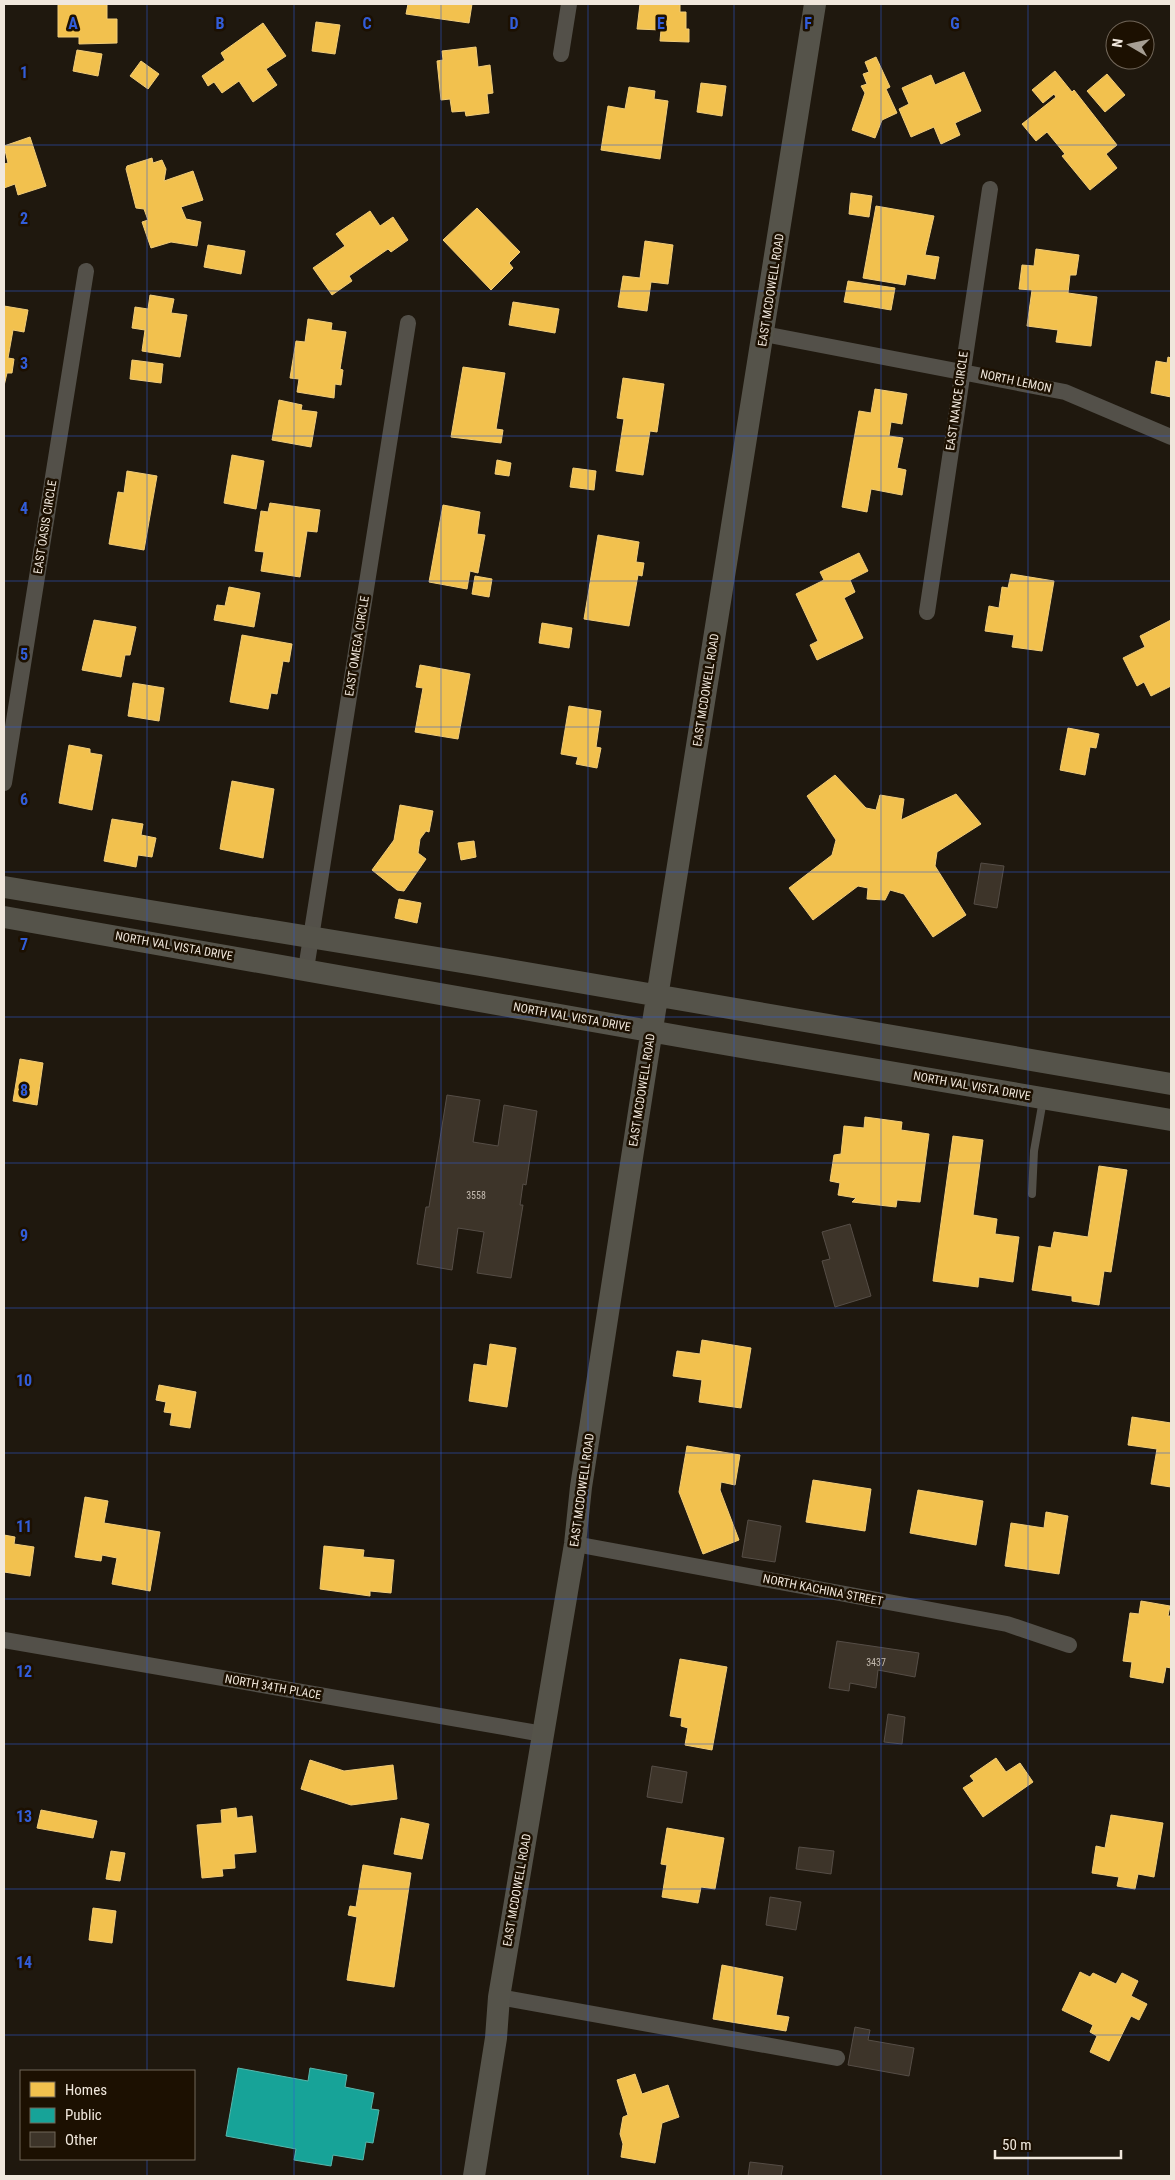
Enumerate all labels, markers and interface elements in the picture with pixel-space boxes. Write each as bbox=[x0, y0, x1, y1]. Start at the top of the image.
text: A bbox=[68, 14, 78, 33]
text: B bbox=[216, 14, 225, 33]
text: C bbox=[362, 14, 372, 33]
text: D bbox=[509, 14, 519, 33]
text: E bbox=[657, 14, 665, 33]
text: F bbox=[804, 14, 812, 33]
text: G bbox=[950, 14, 960, 33]
north arrow bbox=[1105, 20, 1155, 70]
text: N bbox=[1109, 37, 1126, 48]
text: 1 bbox=[20, 63, 28, 82]
text: 2 bbox=[20, 209, 28, 228]
street label: EAST MCDOWELL ROAD bbox=[755, 232, 787, 348]
street label: EAST NANCE CIRCLE bbox=[943, 351, 971, 451]
text: 3 bbox=[20, 354, 28, 373]
street label: NORTH LEMON bbox=[979, 367, 1053, 395]
street label: EAST OASIS CIRCLE bbox=[31, 479, 59, 575]
text: 4 bbox=[20, 499, 28, 518]
street label: EAST OMEGA CIRCLE bbox=[342, 595, 372, 697]
street label: EAST MCDOWELL ROAD bbox=[690, 632, 722, 748]
text: 5 bbox=[20, 645, 28, 664]
text: 6 bbox=[20, 790, 28, 809]
street label: NORTH VAL VISTA DRIVE bbox=[114, 929, 234, 963]
text: 7 bbox=[20, 935, 28, 954]
street label: NORTH VAL VISTA DRIVE bbox=[512, 1000, 632, 1034]
street label: EAST MCDOWELL ROAD bbox=[626, 1032, 658, 1148]
street label: NORTH VAL VISTA DRIVE bbox=[912, 1069, 1032, 1103]
text: 8 bbox=[20, 1081, 28, 1100]
house number: 3558 bbox=[466, 1190, 486, 1201]
text: 9 bbox=[20, 1226, 28, 1245]
text: 10 bbox=[16, 1371, 32, 1390]
street label: EAST MCDOWELL ROAD bbox=[567, 1432, 597, 1548]
text: 11 bbox=[16, 1517, 32, 1536]
street label: NORTH KACHINA STREET bbox=[762, 1571, 884, 1609]
house number: 3437 bbox=[866, 1657, 886, 1668]
text: 12 bbox=[16, 1662, 32, 1681]
street label: NORTH 34TH PLACE bbox=[224, 1672, 322, 1702]
text: 13 bbox=[16, 1807, 32, 1826]
street label: EAST MCDOWELL ROAD bbox=[500, 1832, 534, 1948]
text: 14 bbox=[16, 1953, 32, 1972]
legend bbox=[20, 2070, 195, 2160]
text: Homes bbox=[65, 2081, 107, 2099]
text: Public bbox=[65, 2106, 102, 2124]
scale bar bbox=[995, 2128, 1121, 2160]
text: Other bbox=[65, 2131, 98, 2149]
text: 50 m bbox=[1002, 2136, 1032, 2154]

